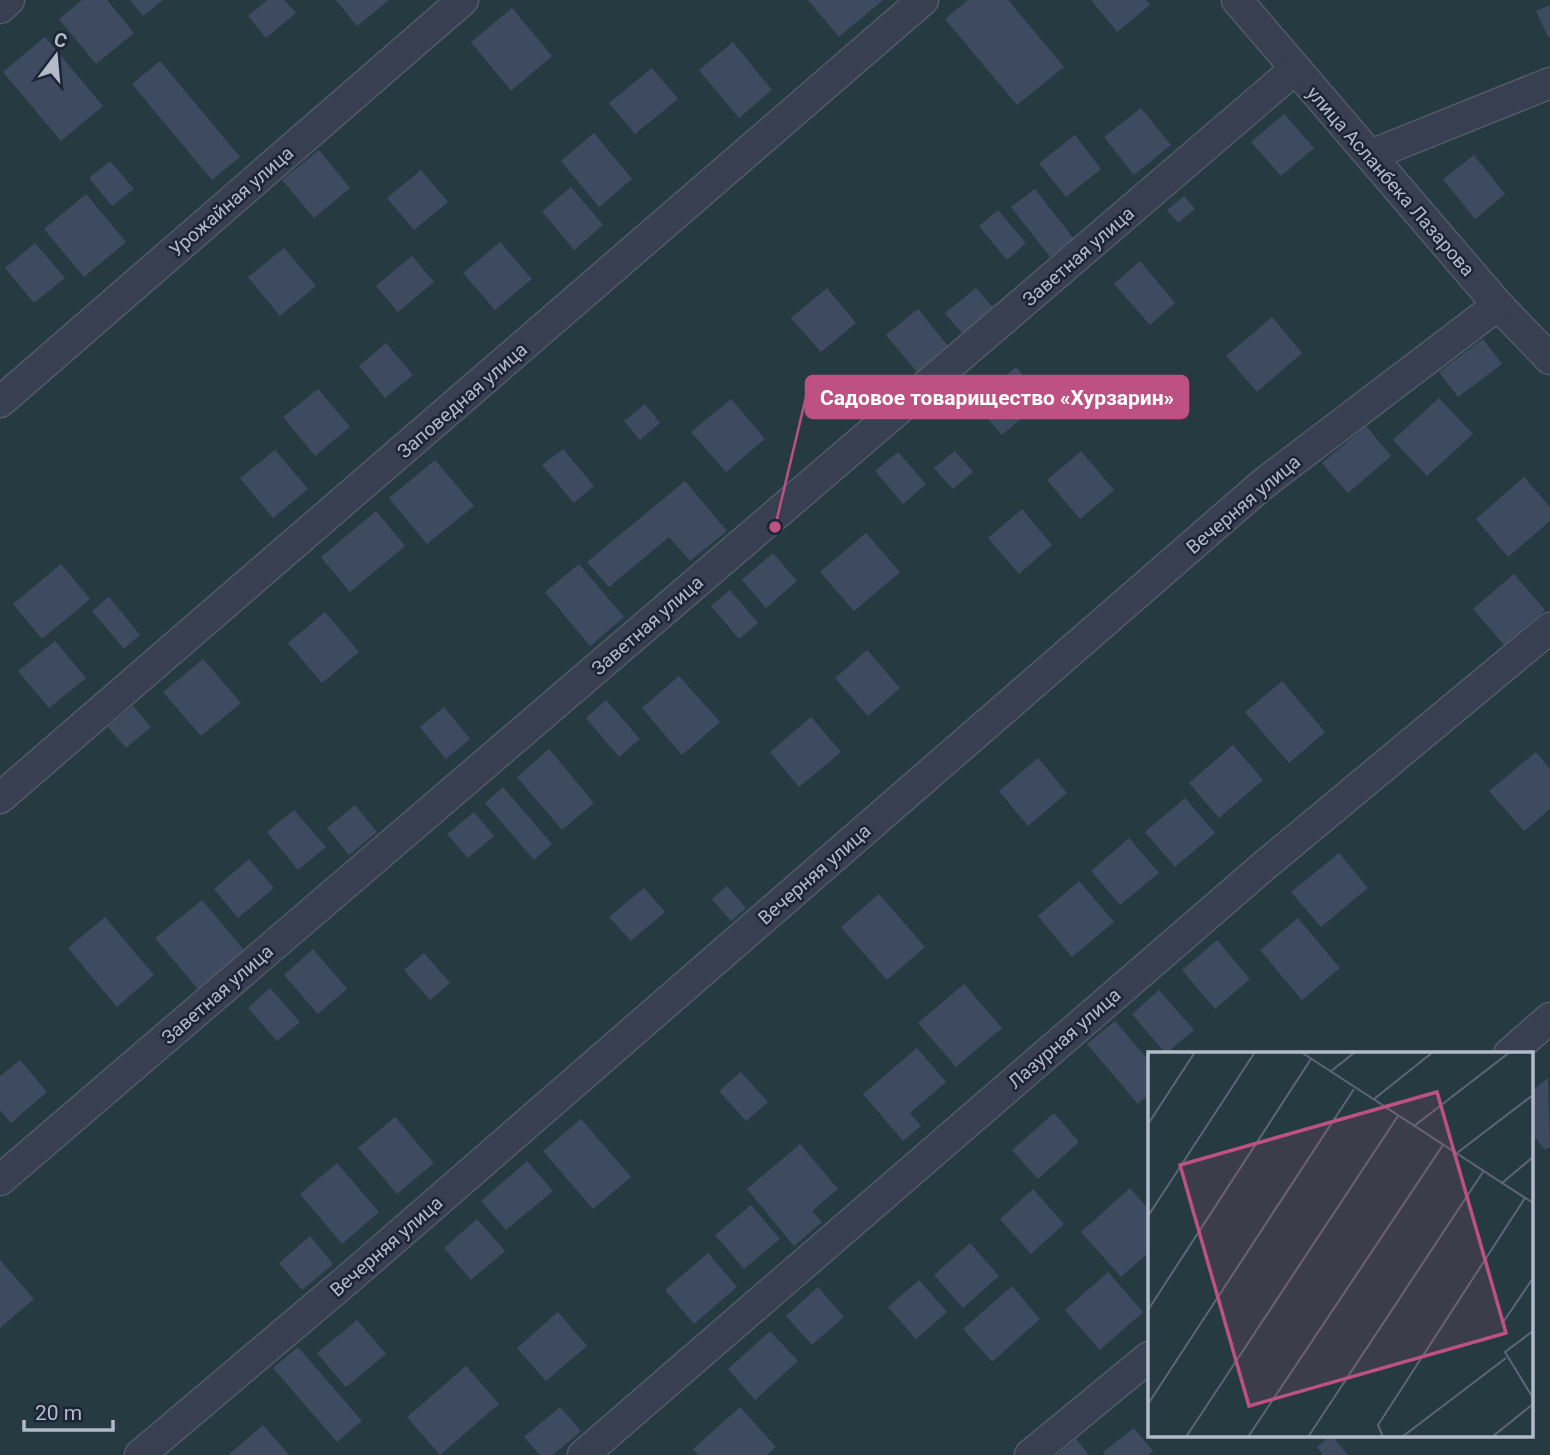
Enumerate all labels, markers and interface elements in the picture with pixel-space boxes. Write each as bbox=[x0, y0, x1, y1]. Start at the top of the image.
north arrow bbox=[21, 21, 91, 91]
text: С bbox=[51, 27, 70, 53]
street label: улица Асланбека Лазарова bbox=[1302, 82, 1479, 281]
street label: Урожайная улица bbox=[165, 141, 298, 261]
street label: Заветная улица bbox=[1018, 202, 1139, 311]
street label: Заповедная улица bbox=[393, 338, 532, 463]
callout: Садовое товарищество «Хурзарин» bbox=[806, 376, 1188, 418]
text: Садовое товарищество «Хурзарин» bbox=[820, 386, 1174, 410]
street label: Вечерняя улица bbox=[1182, 450, 1305, 559]
street label: Заветная улица bbox=[587, 571, 708, 680]
street label: Вечерняя улица bbox=[753, 819, 875, 930]
street label: Заветная улица bbox=[157, 940, 278, 1049]
street label: Лазурная улица bbox=[1003, 983, 1125, 1094]
inset map bbox=[1148, 1052, 1532, 1438]
street label: Вечерняя улица bbox=[325, 1191, 447, 1302]
scale bar bbox=[24, 1388, 114, 1432]
text: 20 m bbox=[35, 1401, 82, 1425]

